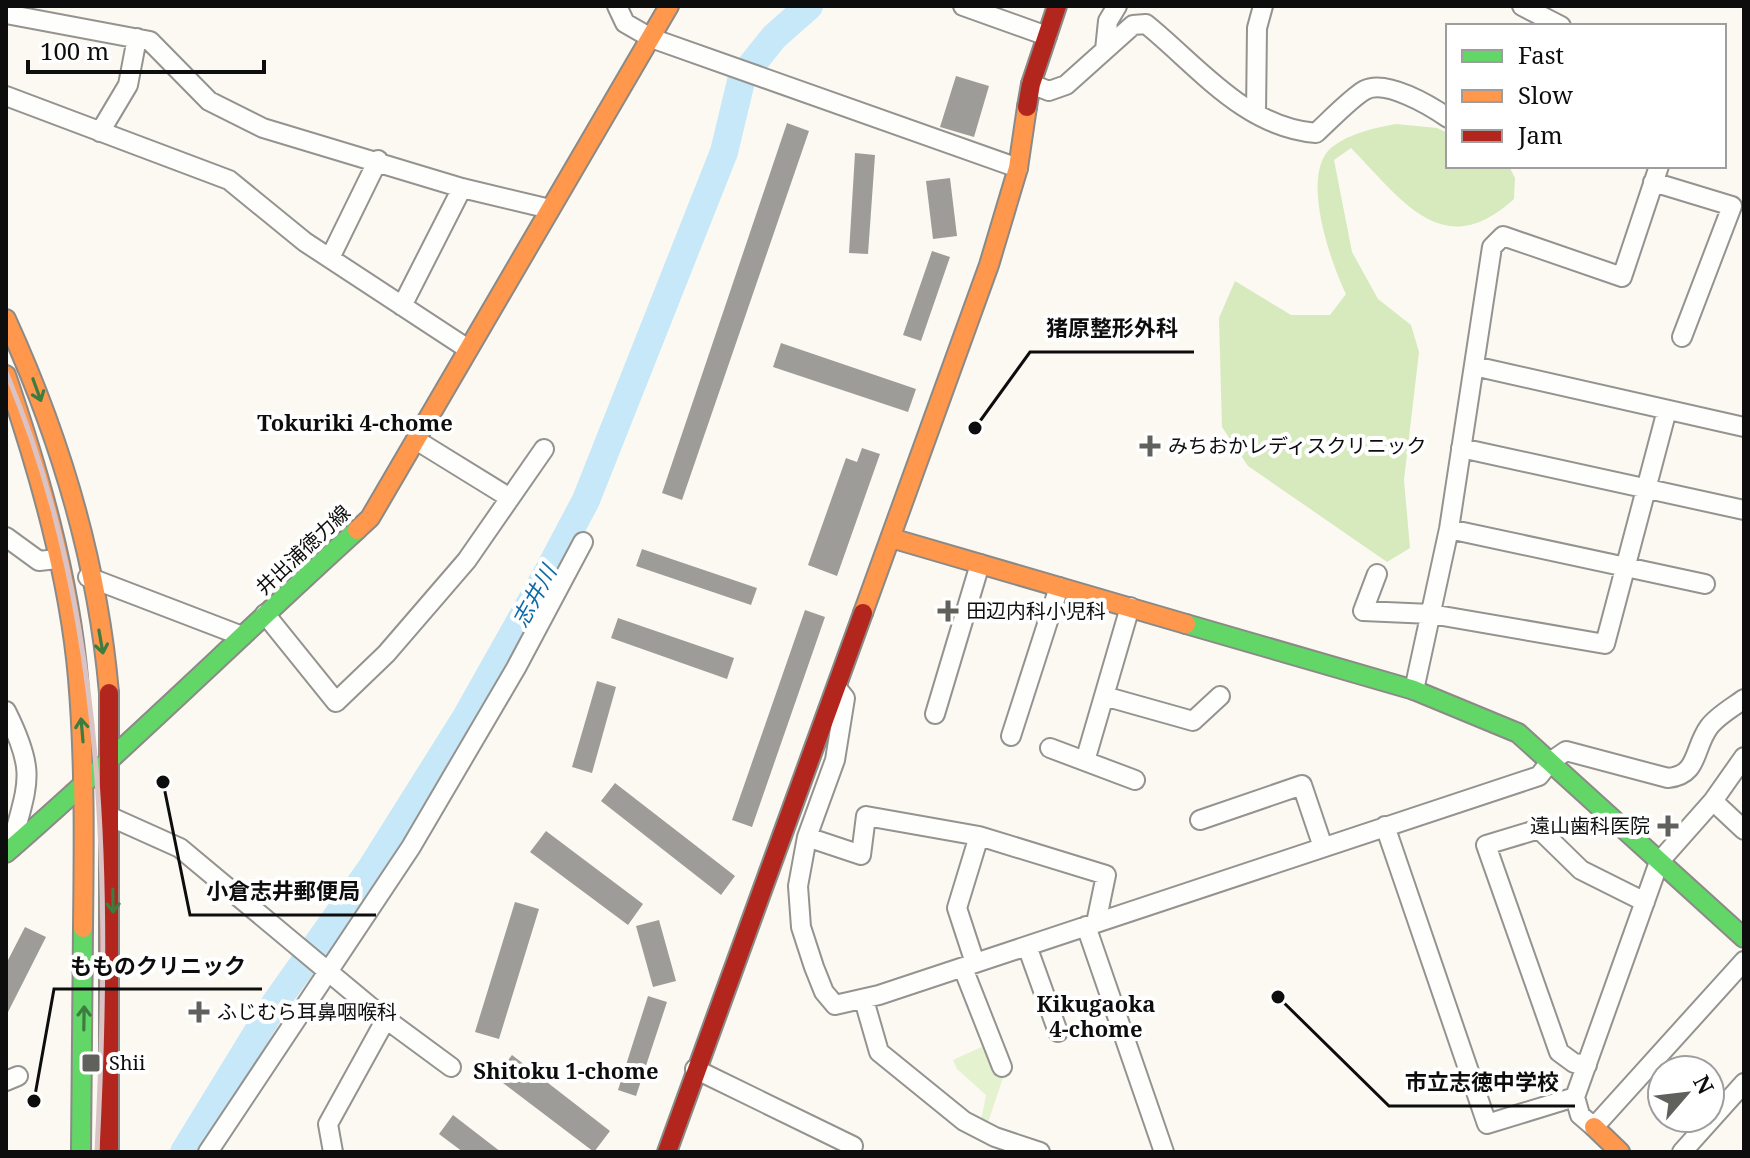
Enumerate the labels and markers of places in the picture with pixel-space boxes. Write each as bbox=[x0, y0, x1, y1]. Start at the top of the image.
callout: 猪原整形外科 bbox=[1030, 306, 1194, 352]
place label: みちおかレディスクリニック bbox=[1168, 432, 1427, 459]
marker: みちおかレディスクリニック bbox=[1139, 435, 1161, 457]
place label: 田辺内科小児科 bbox=[966, 597, 1106, 624]
marker: 田辺内科小児科 bbox=[937, 600, 959, 622]
place label: 遠山歯科医院 bbox=[1530, 812, 1650, 839]
marker: 遠山歯科医院 bbox=[1657, 815, 1679, 837]
callout: 小倉志井郵便局 bbox=[190, 869, 376, 915]
callout: もものクリニック bbox=[54, 943, 262, 989]
place label: ふじむら耳鼻咽喉科 bbox=[217, 998, 397, 1025]
marker: ふじむら耳鼻咽喉科 bbox=[188, 1001, 210, 1023]
place label: Shii bbox=[109, 1049, 146, 1076]
marker: Shii bbox=[80, 1052, 102, 1074]
callout: 市立志徳中学校 bbox=[1389, 1060, 1575, 1106]

